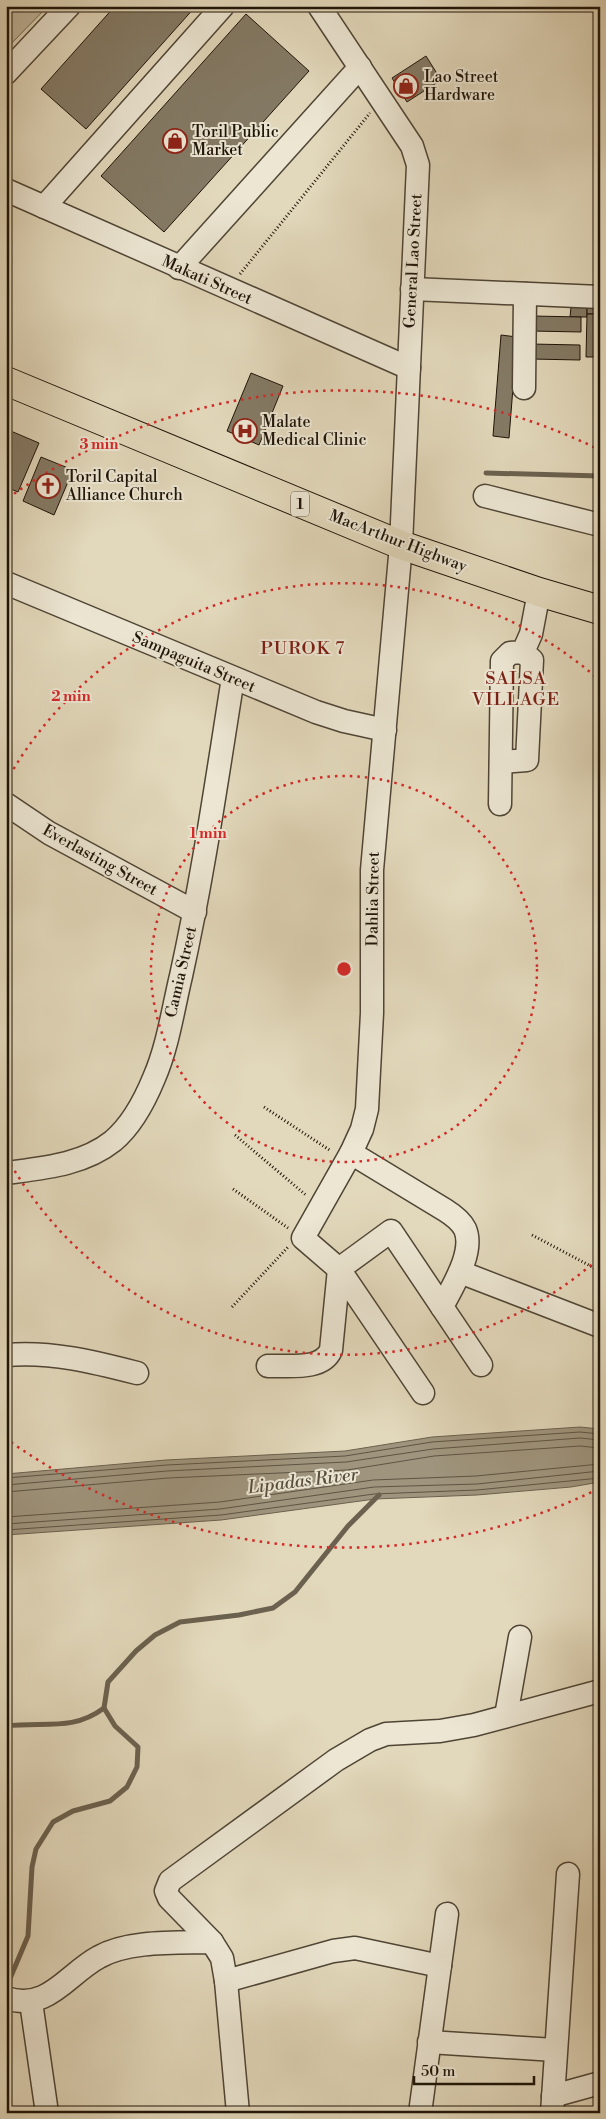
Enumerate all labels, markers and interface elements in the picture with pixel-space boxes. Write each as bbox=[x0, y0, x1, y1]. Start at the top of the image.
place label: Lao Street Hardware bbox=[424, 67, 499, 105]
shop icon: Lao Street Hardware bbox=[393, 73, 419, 99]
place label: Toril Public Market bbox=[192, 122, 279, 160]
shop icon: Toril Public Market bbox=[162, 128, 188, 154]
street label: General Lao Street bbox=[399, 193, 427, 329]
street label: Makati Street bbox=[159, 251, 256, 309]
place label: Malate Medical Clinic bbox=[262, 412, 367, 450]
hospital icon: Malate Medical Clinic bbox=[232, 418, 258, 444]
text: 3 min bbox=[79, 435, 119, 454]
place label: Toril Capital Alliance Church bbox=[65, 467, 183, 505]
church icon: Toril Capital Alliance Church bbox=[35, 473, 61, 499]
road number: 1 bbox=[291, 492, 309, 516]
street label: MacArthur Highway bbox=[326, 505, 470, 577]
street label: Sampaguita Street bbox=[129, 627, 259, 697]
district label: PUROK 7 bbox=[261, 637, 345, 660]
district label: SALSA VILLAGE bbox=[471, 667, 560, 711]
text: 2 min bbox=[51, 687, 91, 706]
street label: Everlasting Street bbox=[39, 820, 161, 900]
text: 1 min bbox=[189, 824, 227, 843]
street label: Dahlia Street bbox=[362, 851, 384, 947]
street label: Camia Street bbox=[161, 924, 201, 1020]
centre of rings bbox=[335, 960, 353, 978]
water label: Lipadas River bbox=[246, 1463, 360, 1499]
scale bar bbox=[414, 2054, 534, 2086]
text: 50 m bbox=[421, 2062, 455, 2081]

